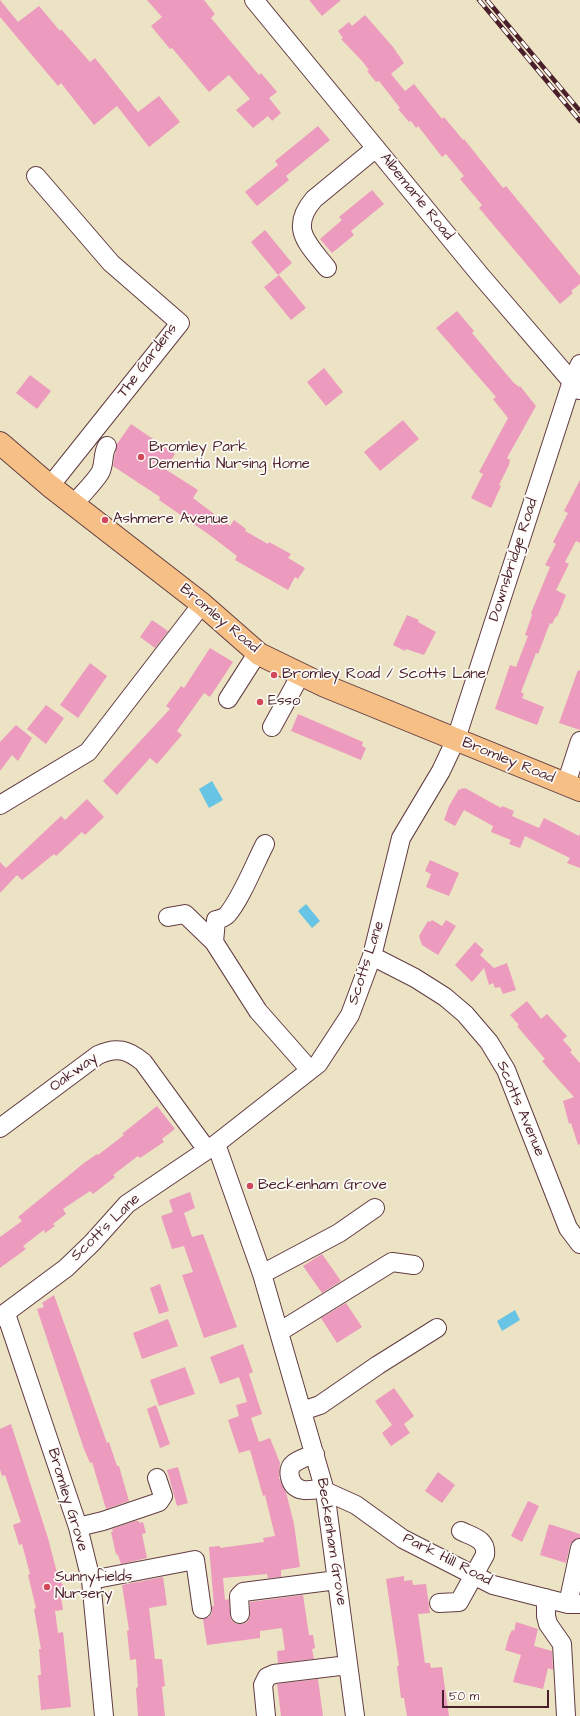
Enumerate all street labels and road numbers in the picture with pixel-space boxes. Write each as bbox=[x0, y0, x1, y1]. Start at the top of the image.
street label: Albemarle Road bbox=[375, 150, 457, 244]
street label: The Gardens bbox=[114, 320, 182, 402]
street label: Downsbridge Road bbox=[486, 496, 542, 624]
street label: Bromley Road bbox=[176, 581, 262, 657]
street label: Bromley Road bbox=[459, 734, 557, 788]
street label: Scotts Lane bbox=[345, 919, 389, 1007]
street label: Oakway bbox=[47, 1050, 101, 1096]
street label: Scotts Avenue bbox=[492, 1059, 548, 1159]
street label: Scott's Lane bbox=[68, 1191, 144, 1265]
street label: Bromley Grove bbox=[43, 1446, 91, 1554]
street label: Beckenham Grove bbox=[312, 1477, 350, 1607]
street label: Park Hill Road bbox=[400, 1530, 494, 1590]

